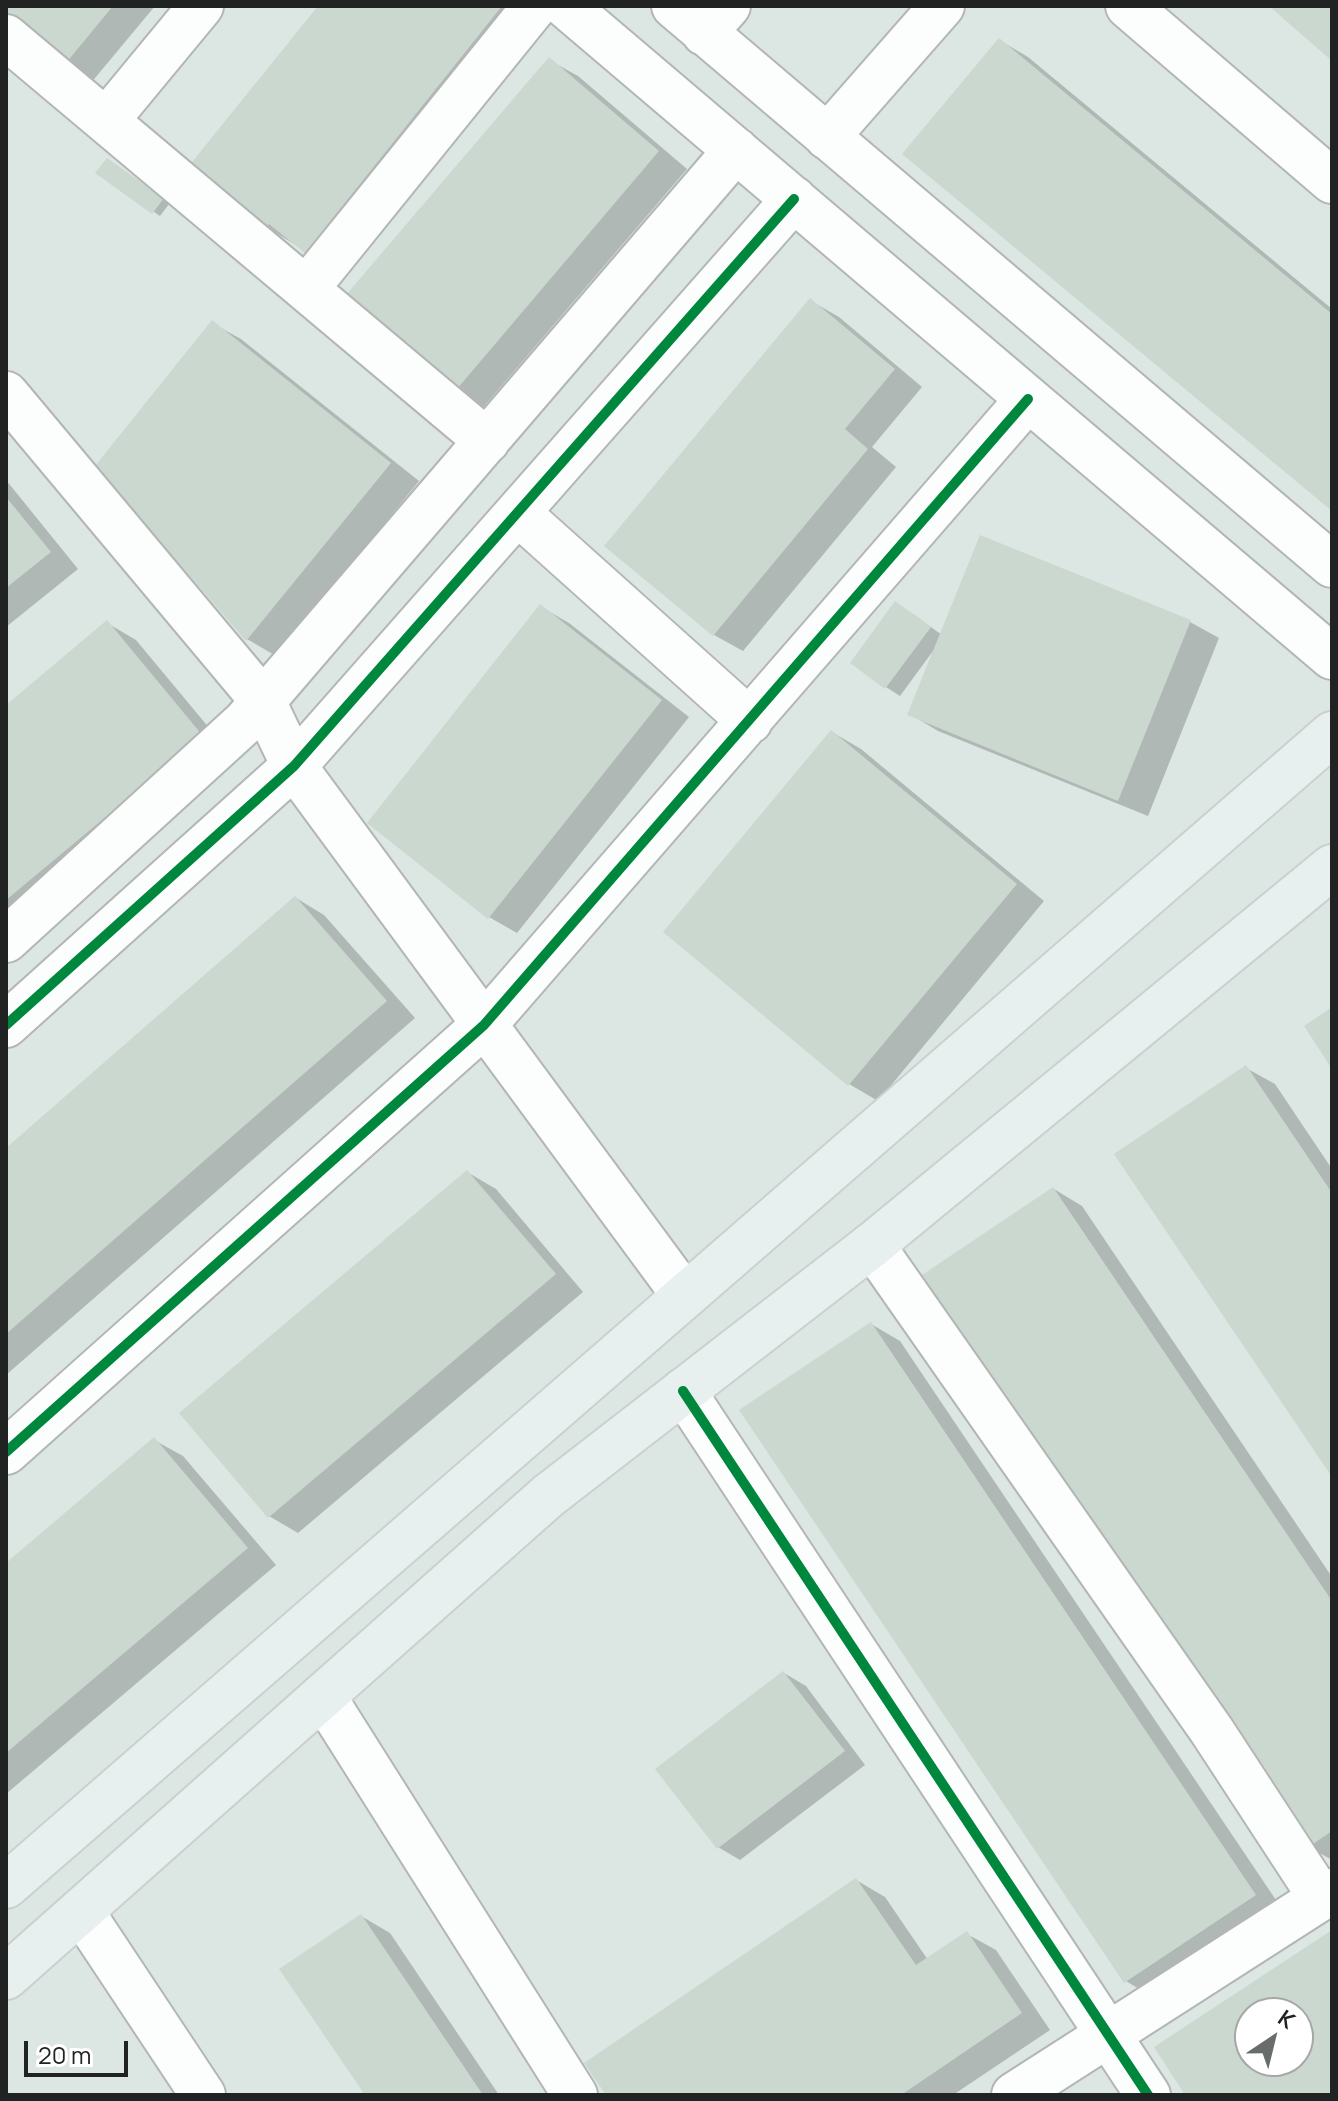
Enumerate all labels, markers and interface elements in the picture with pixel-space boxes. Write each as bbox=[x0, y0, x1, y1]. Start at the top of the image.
north arrow bbox=[1234, 1997, 1314, 2077]
text: K bbox=[1272, 2003, 1301, 2035]
scale bar bbox=[28, 2025, 132, 2075]
text: 20 m bbox=[38, 2038, 91, 2071]

